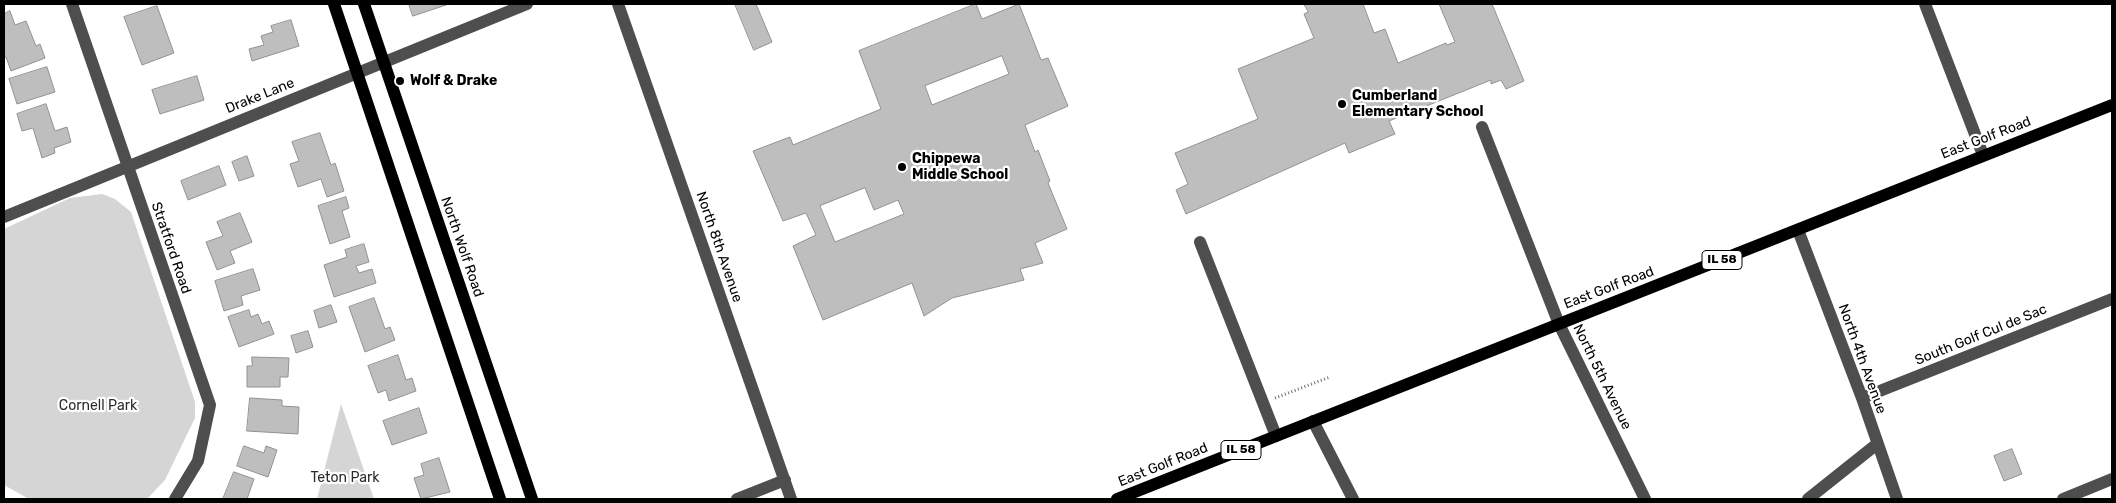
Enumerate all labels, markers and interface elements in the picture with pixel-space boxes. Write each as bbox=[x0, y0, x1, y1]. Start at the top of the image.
place label: Wolf & Drake bbox=[410, 73, 497, 89]
street label: Drake Lane bbox=[223, 75, 297, 117]
marker: Wolf & Drake bbox=[394, 75, 406, 87]
place label: Cumberland Elementary School bbox=[1352, 88, 1484, 120]
marker: Cumberland Elementary School bbox=[1336, 98, 1348, 110]
street label: East Golf Road bbox=[1939, 113, 2033, 163]
place label: Chippewa Middle School bbox=[912, 151, 1008, 184]
marker: Chippewa Middle School bbox=[896, 161, 908, 173]
street label: North 8th Avenue bbox=[692, 189, 746, 305]
street label: North Wolf Road bbox=[437, 195, 487, 299]
street label: Stratford Road bbox=[147, 200, 195, 296]
road number: IL 58 bbox=[1702, 250, 1742, 270]
street label: East Golf Road bbox=[1562, 263, 1656, 313]
street label: South Golf Cul de Sac bbox=[1913, 301, 2049, 369]
street label: North 4th Avenue bbox=[1834, 302, 1890, 416]
street label: North 5th Avenue bbox=[1569, 322, 1635, 432]
park label: Cornell Park bbox=[59, 398, 137, 414]
street label: East Golf Road bbox=[1116, 439, 1210, 491]
road number: IL 58 bbox=[1221, 440, 1261, 460]
park label: Teton Park bbox=[310, 470, 380, 486]

